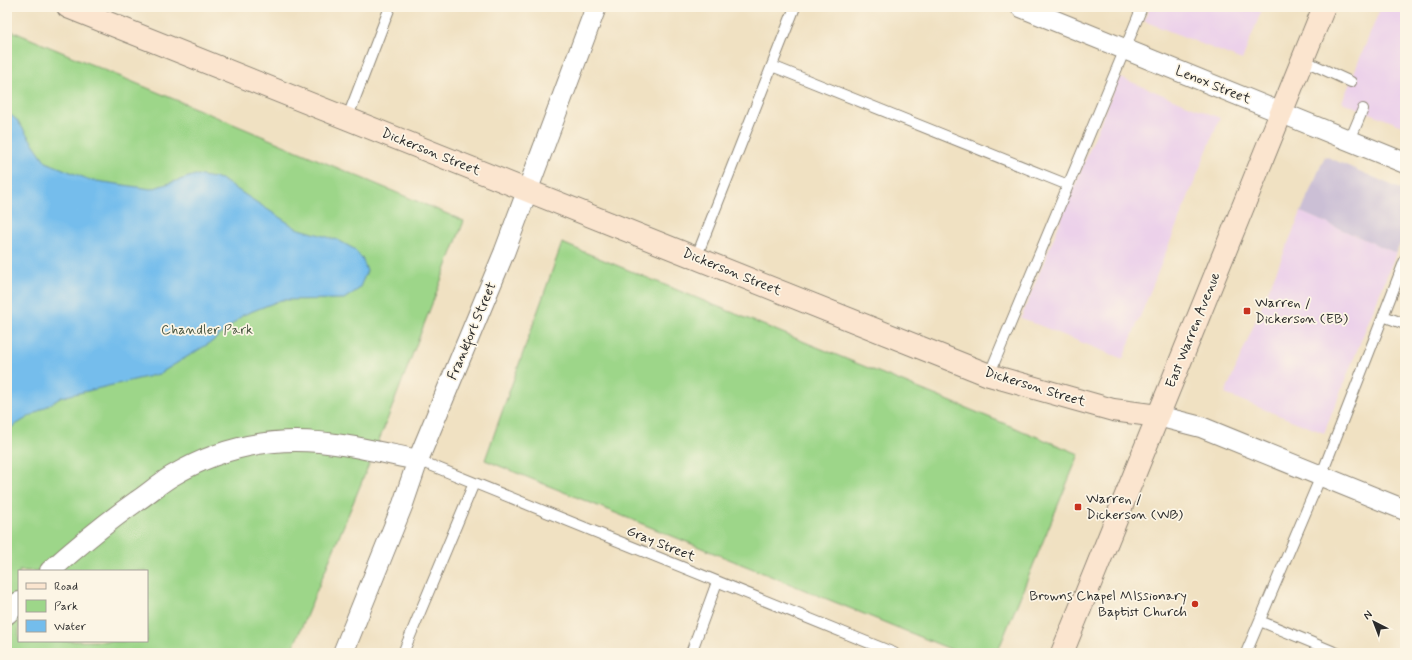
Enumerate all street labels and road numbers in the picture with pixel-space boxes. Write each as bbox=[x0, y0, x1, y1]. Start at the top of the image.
street label: Lenox Street bbox=[1173, 62, 1254, 109]
street label: Dickerson Street bbox=[379, 124, 484, 180]
street label: Dickerson Street bbox=[680, 244, 785, 300]
street label: East Warren Avenue bbox=[1162, 269, 1225, 391]
street label: Frankfort Street bbox=[443, 279, 503, 383]
street label: Dickerson Street bbox=[982, 363, 1089, 411]
street label: Gray Street bbox=[624, 522, 699, 566]

